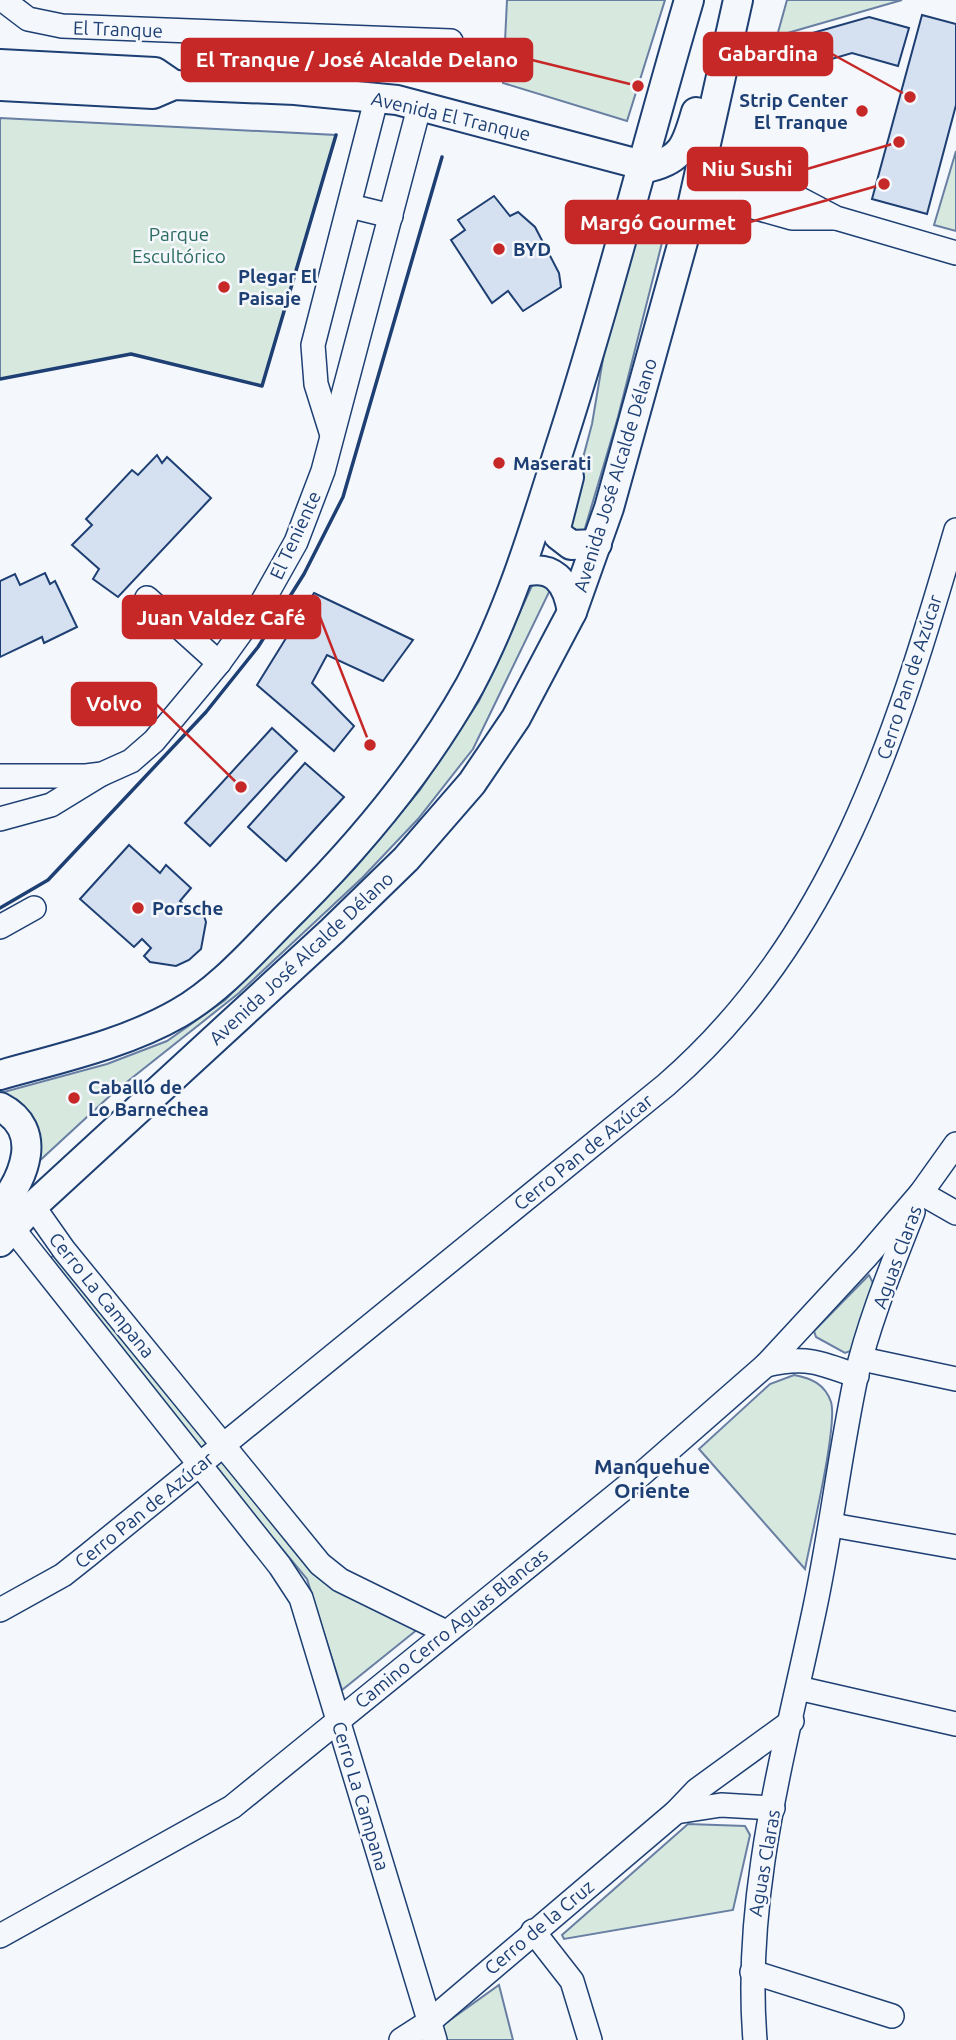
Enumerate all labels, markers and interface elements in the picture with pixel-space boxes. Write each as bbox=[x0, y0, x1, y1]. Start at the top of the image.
street label: El Tranque bbox=[73, 16, 163, 42]
callout: Gabardina bbox=[704, 33, 832, 75]
callout: El Tranque / José Alcalde Delano bbox=[182, 39, 532, 81]
text: Gabardina bbox=[718, 41, 818, 65]
text: El Tranque / José Alcalde Delano bbox=[196, 47, 518, 71]
street label: Avenida El Tranque bbox=[369, 87, 533, 145]
place label: Strip Center El Tranque bbox=[739, 89, 848, 133]
marker: Strip Center El Tranque bbox=[854, 103, 870, 119]
callout: Niu Sushi bbox=[688, 148, 807, 190]
text: Niu Sushi bbox=[701, 156, 793, 180]
callout: Margó Gourmet bbox=[566, 201, 750, 243]
text: Margó Gourmet bbox=[580, 210, 736, 234]
park label: Parque Escultórico bbox=[132, 223, 226, 267]
place label: BYD bbox=[513, 238, 551, 260]
marker: BYD bbox=[491, 241, 507, 257]
place label: Plegar El Paisaje bbox=[238, 265, 318, 309]
marker: Plegar El Paisaje bbox=[216, 279, 232, 295]
street label: Avenida José Alcalde Délano bbox=[569, 355, 661, 595]
place label: Maserati bbox=[513, 452, 592, 474]
marker: Maserati bbox=[491, 455, 507, 471]
street label: El Teniente bbox=[265, 487, 325, 583]
street label: Cerro Pan de Azúcar bbox=[872, 592, 946, 762]
callout: Juan Valdez Café bbox=[123, 596, 320, 638]
text: Juan Valdez Café bbox=[136, 605, 306, 629]
callout: Volvo bbox=[72, 683, 156, 725]
text: Volvo bbox=[86, 691, 142, 715]
street label: Avenida José Alcalde Délano bbox=[204, 867, 398, 1049]
place label: Porsche bbox=[152, 897, 223, 919]
marker: Porsche bbox=[130, 900, 146, 916]
place label: Caballo de Lo Barnechea bbox=[88, 1076, 209, 1120]
street label: Cerro Pan de Azúcar bbox=[509, 1089, 657, 1215]
marker: Caballo de Lo Barnechea bbox=[66, 1090, 82, 1106]
street label: Aguas Claras bbox=[868, 1202, 926, 1312]
street label: Cerro La Campana bbox=[45, 1228, 159, 1362]
street label: Cerro Pan de Azúcar bbox=[70, 1447, 218, 1573]
district label: Manquehue Oriente bbox=[594, 1454, 710, 1502]
street label: Camino Cerro Aguas Blancas bbox=[350, 1543, 552, 1713]
street label: Cerro La Campana bbox=[328, 1719, 394, 1873]
street label: Aguas Claras bbox=[744, 1808, 784, 1918]
street label: Cerro de la Cruz bbox=[480, 1875, 598, 1979]

